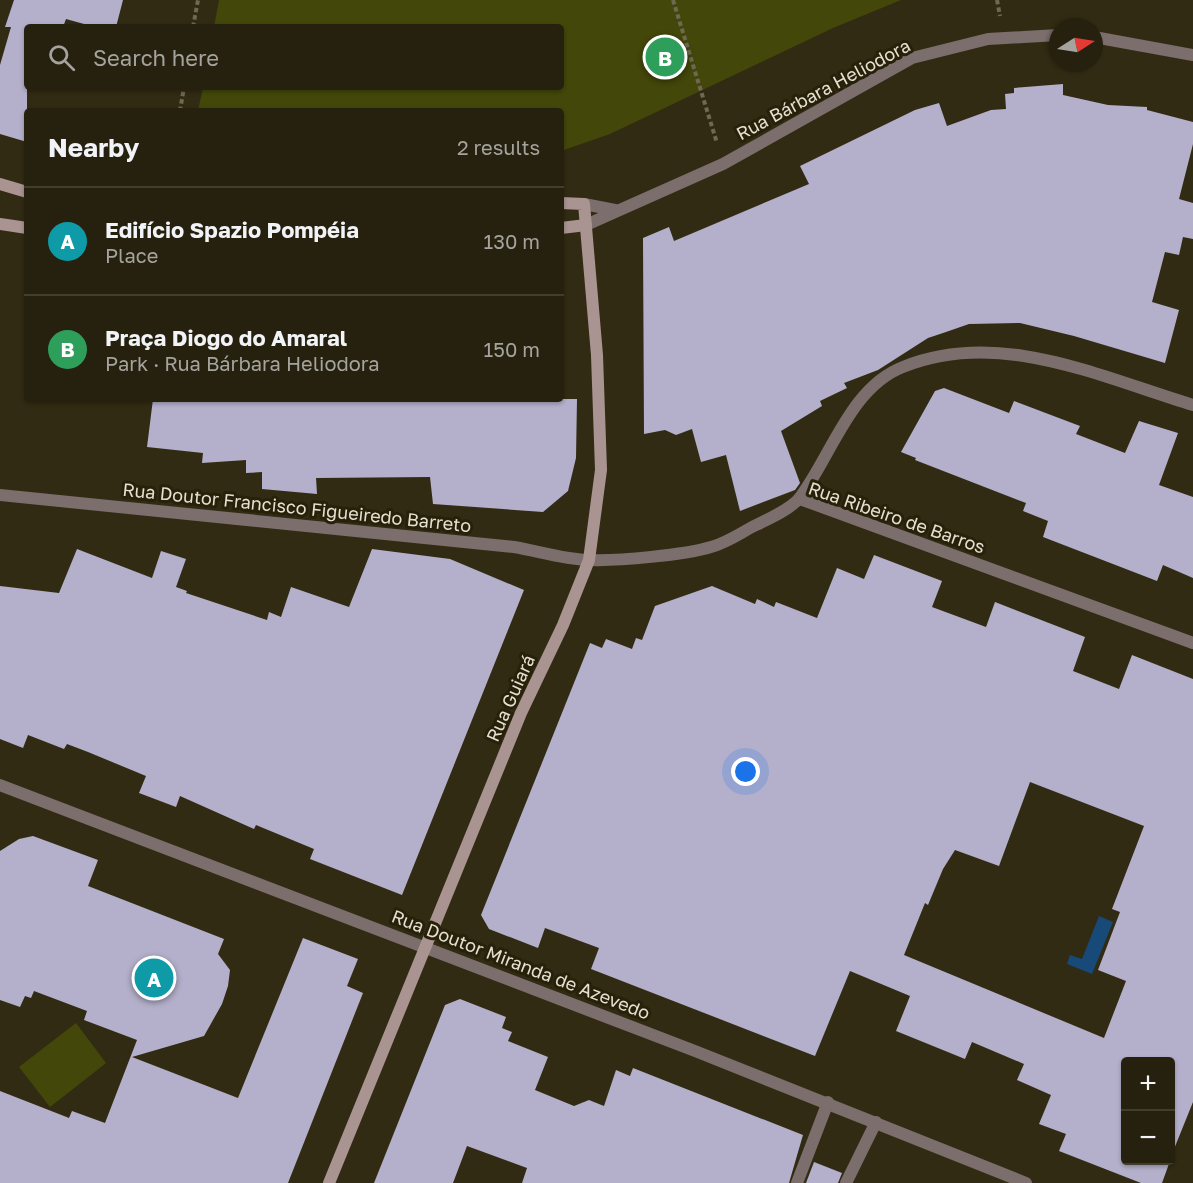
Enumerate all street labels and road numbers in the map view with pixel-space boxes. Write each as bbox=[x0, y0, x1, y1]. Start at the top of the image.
street label: Rua Bárbara Heliodora bbox=[732, 34, 914, 144]
street label: Rua Ribeiro de Barros bbox=[806, 476, 988, 558]
street label: Rua Doutor Francisco Figueiredo Barreto bbox=[122, 478, 472, 536]
street label: Rua Guiará bbox=[481, 651, 539, 745]
street label: Rua Doutor Miranda de Azevedo bbox=[389, 904, 653, 1024]

